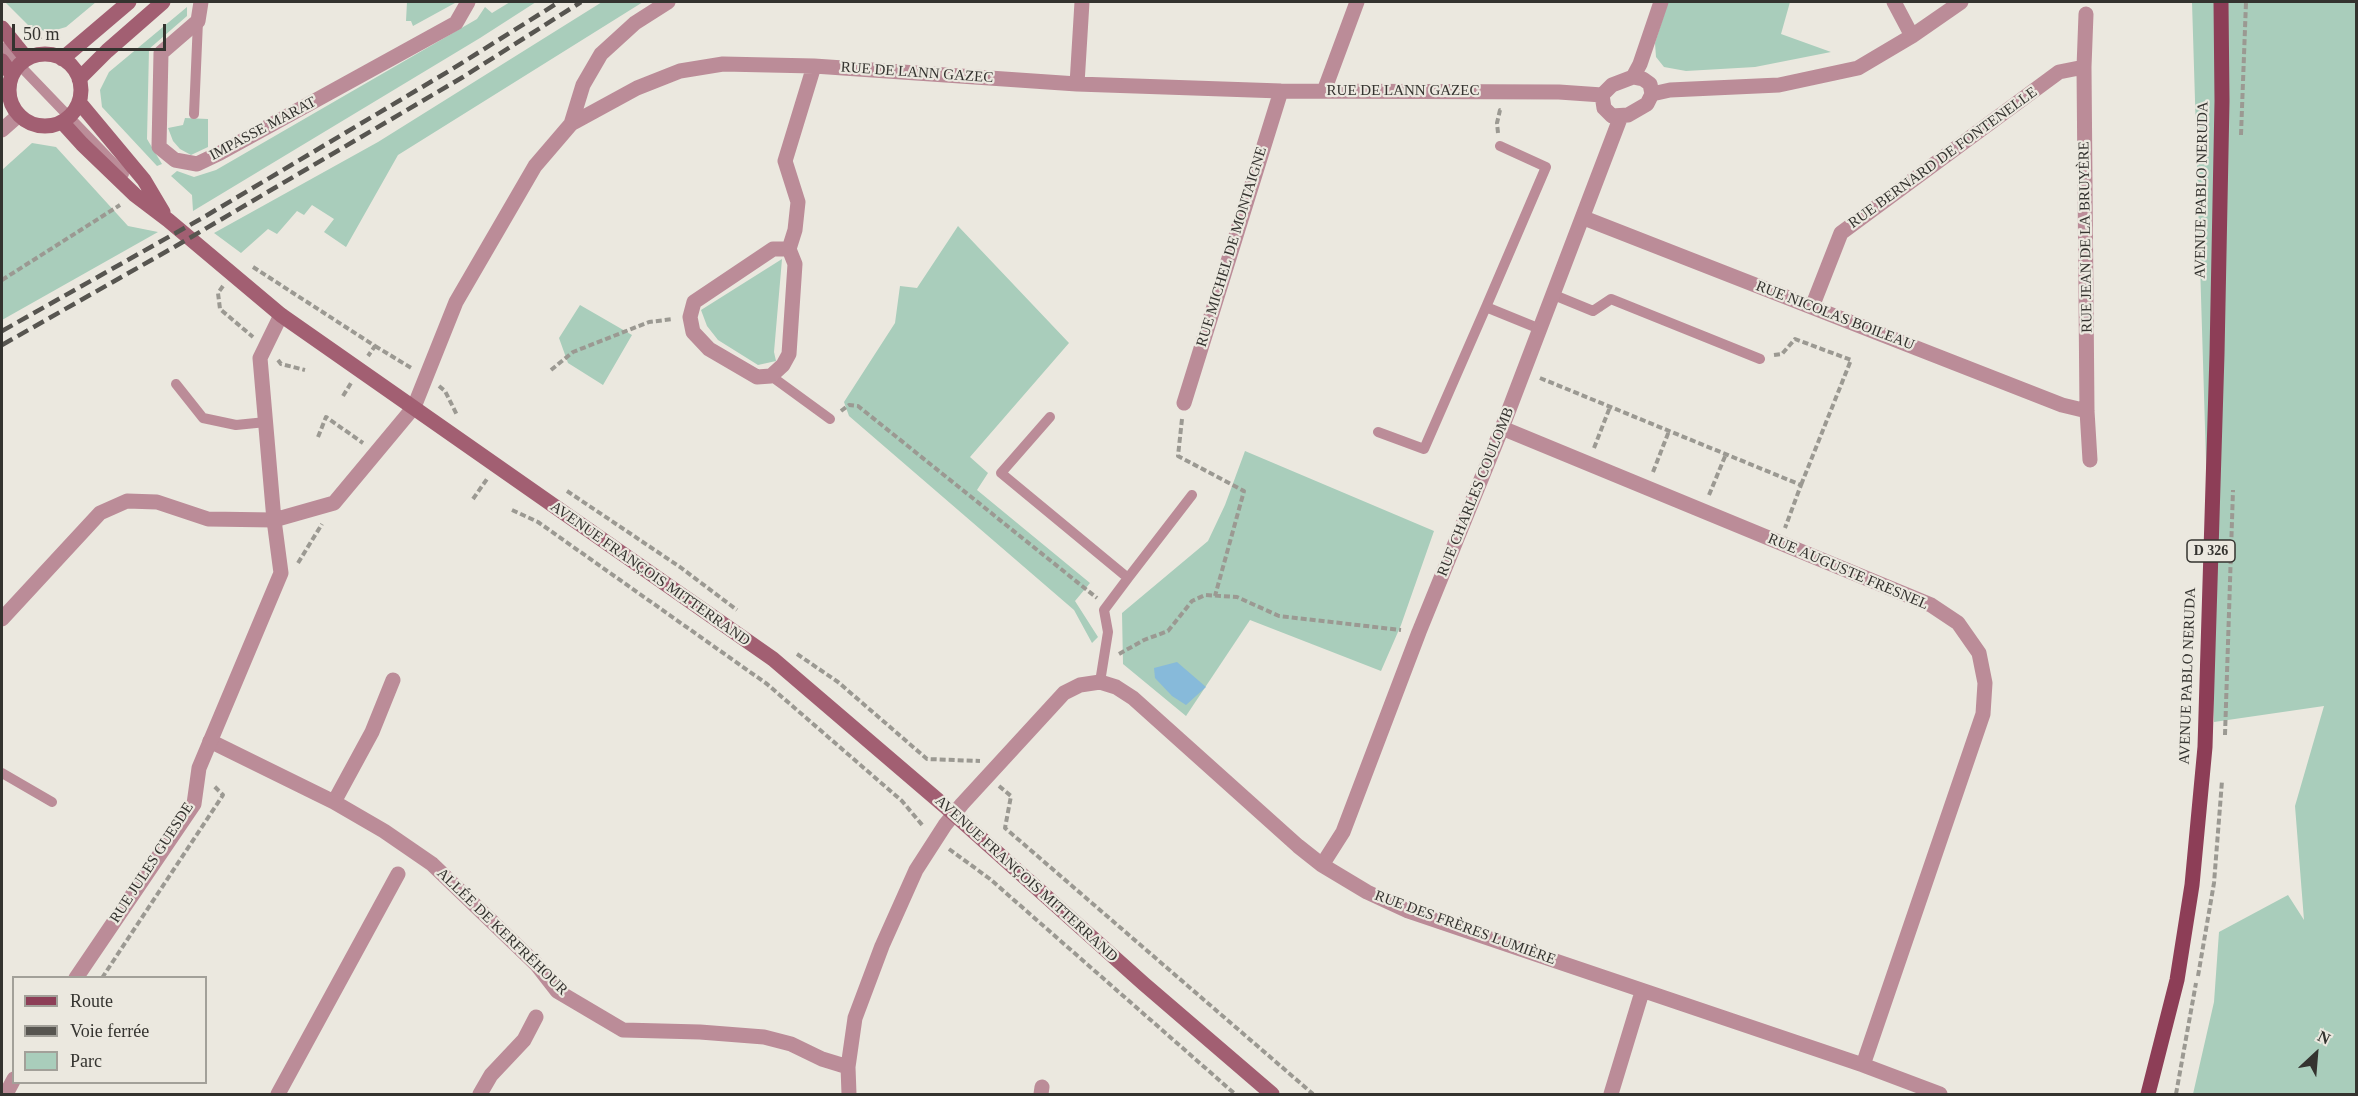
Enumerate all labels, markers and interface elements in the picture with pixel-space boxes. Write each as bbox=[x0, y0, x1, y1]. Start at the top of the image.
scale bar bbox=[15, 12, 170, 50]
text: 50 m bbox=[23, 24, 60, 44]
street label: RUE DE LANN GAZEC bbox=[840, 59, 994, 87]
street label: RUE DE LANN GAZEC bbox=[1327, 82, 1479, 100]
street label: RUE BERNARD DE FONTENELLE bbox=[1845, 83, 2041, 233]
street label: IMPASSE MARAT bbox=[207, 93, 319, 165]
street label: AVENUE PABLO NERUDA bbox=[2191, 101, 2213, 279]
street label: RUE JEAN DE LA BRUYÈRE bbox=[2075, 141, 2097, 333]
street label: RUE MICHEL DE MONTAIGNE bbox=[1193, 145, 1271, 349]
street label: RUE NICOLAS BOILEAU bbox=[1753, 277, 1917, 355]
street label: RUE CHARLES COULOMB bbox=[1434, 405, 1518, 579]
street label: AVENUE FRANÇOIS MITTERRAND bbox=[547, 498, 753, 650]
street label: RUE AUGUSTE FRESNEL bbox=[1765, 530, 1931, 614]
road number: D 326 bbox=[2187, 540, 2235, 562]
street label: AVENUE PABLO NERUDA bbox=[2176, 587, 2200, 765]
street label: AVENUE FRANÇOIS MITTERRAND bbox=[931, 792, 1121, 966]
street label: RUE JULES GUESDE bbox=[106, 799, 198, 927]
street label: ALLÉE DE KERFRÉHOUR bbox=[433, 865, 571, 999]
street label: RUE DES FRÈRES LUMIÈRE bbox=[1372, 887, 1558, 969]
legend bbox=[12, 976, 207, 1084]
text: Route bbox=[70, 991, 113, 1011]
text: Voie ferrée bbox=[70, 1021, 149, 1041]
north arrow bbox=[2286, 1024, 2346, 1084]
text: N bbox=[2315, 1027, 2333, 1048]
text: Parc bbox=[70, 1051, 102, 1071]

